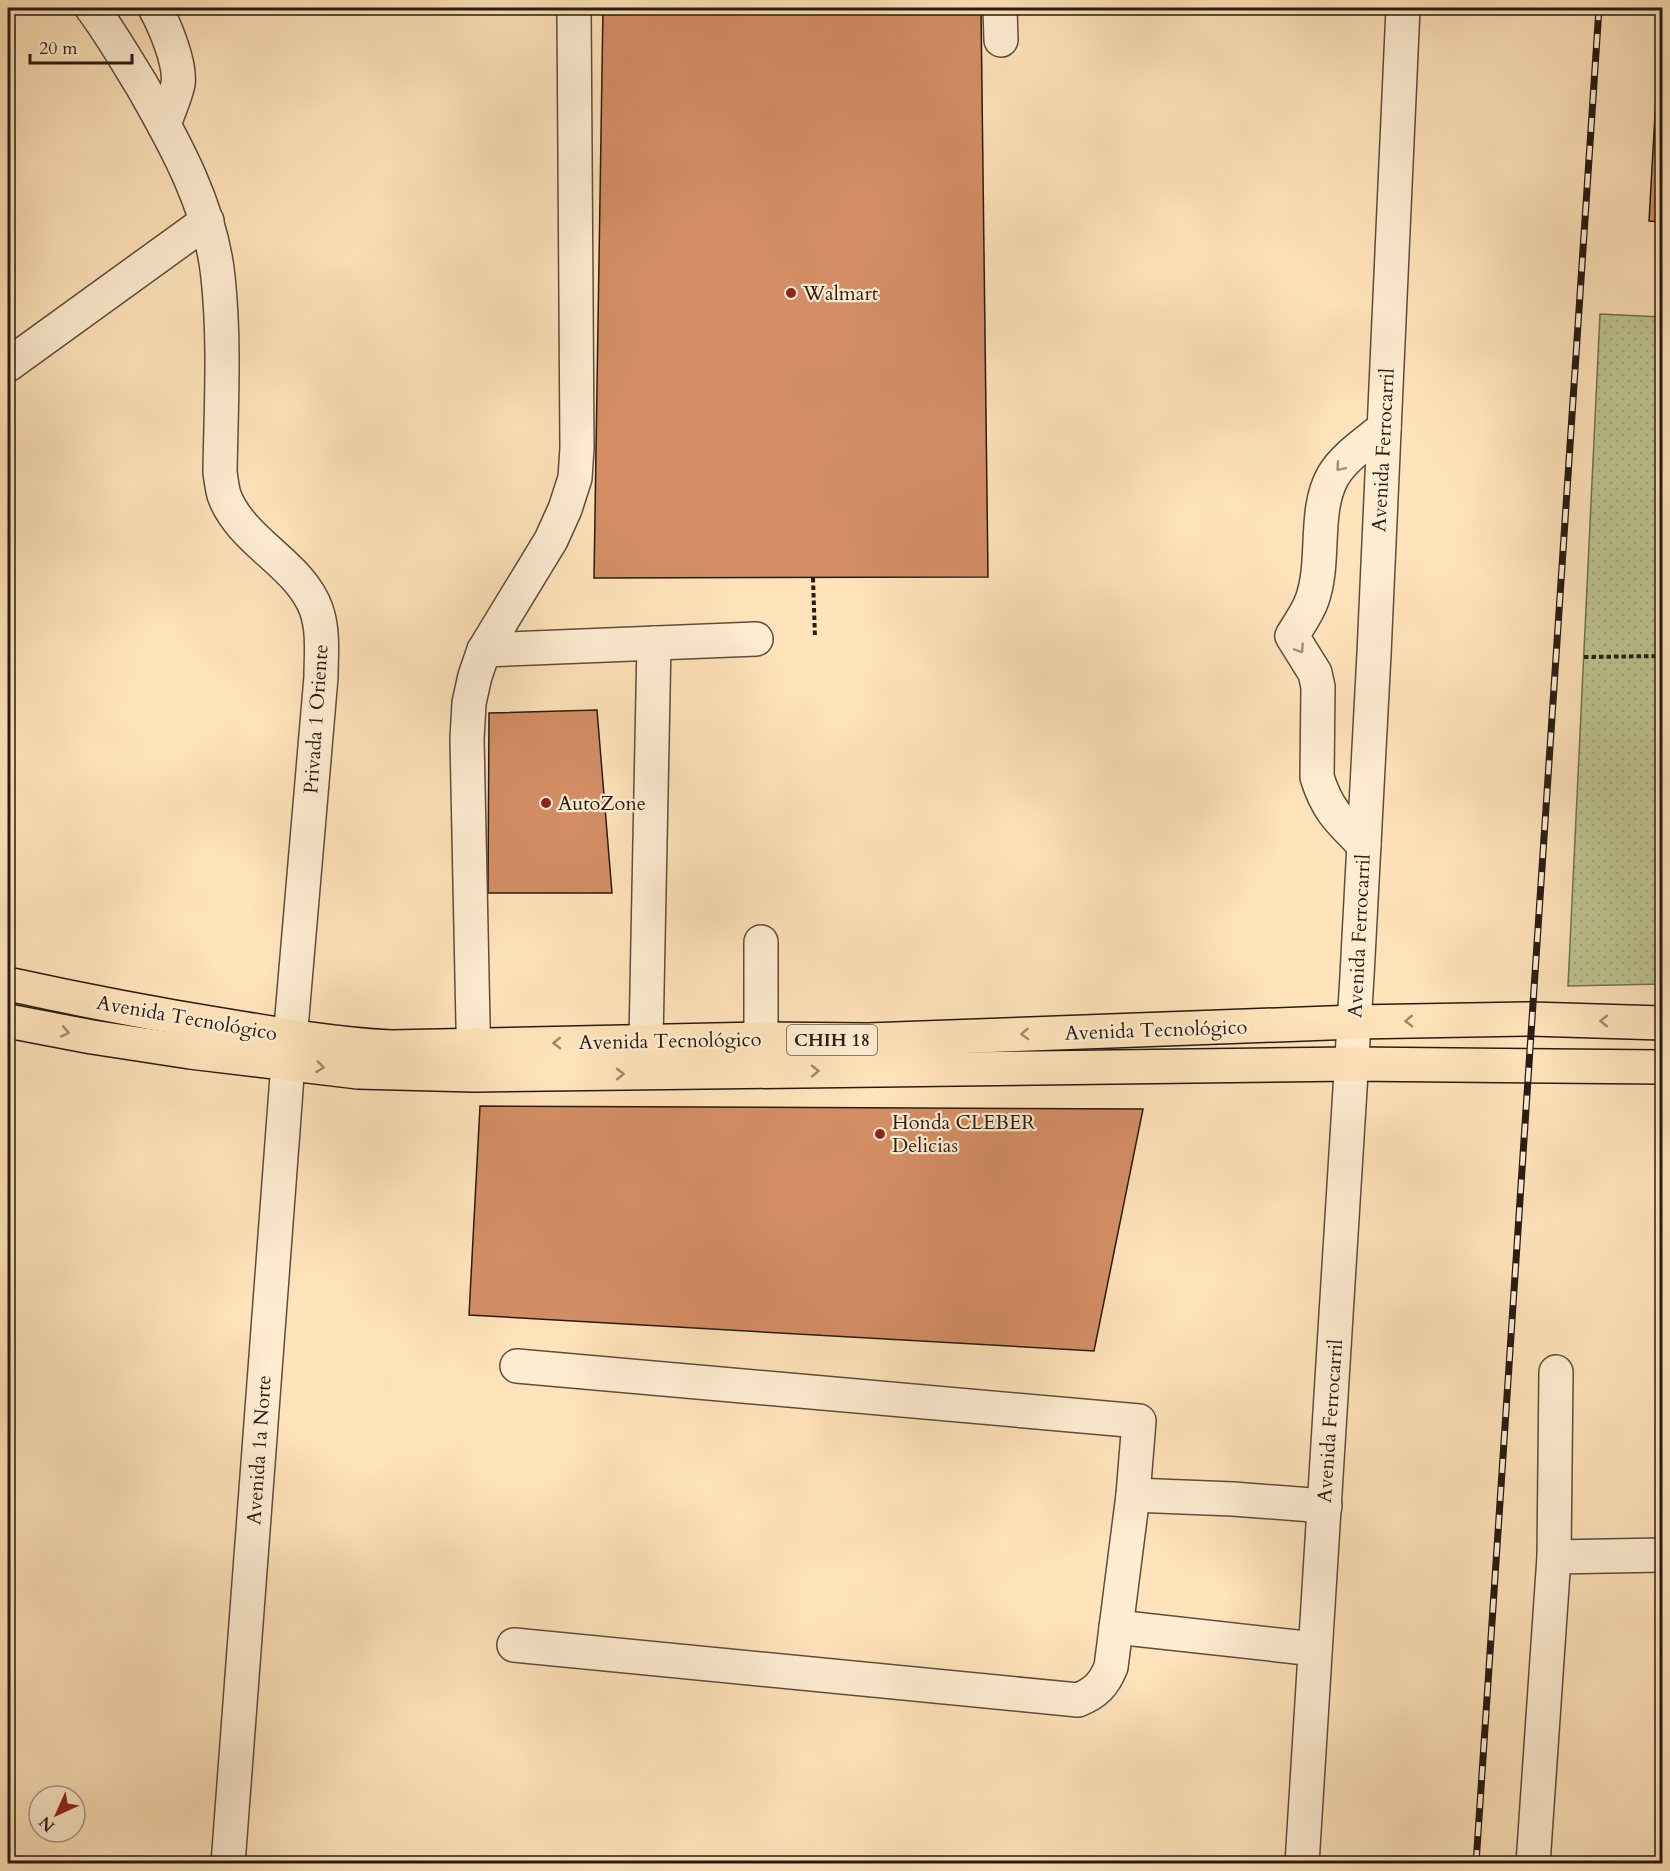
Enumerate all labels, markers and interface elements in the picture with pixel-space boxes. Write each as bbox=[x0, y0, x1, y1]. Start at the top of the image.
scale bar bbox=[30, 27, 132, 65]
text: 20 m bbox=[39, 36, 78, 61]
place label: Walmart bbox=[802, 280, 879, 307]
marker: Walmart bbox=[784, 286, 798, 300]
street label: Avenida Ferrocarril bbox=[1365, 367, 1401, 533]
one-way arrow bbox=[1336, 460, 1347, 471]
one-way arrow bbox=[1293, 642, 1304, 653]
street label: Privada 1 Oriente bbox=[297, 643, 335, 795]
place label: AutoZone bbox=[558, 790, 646, 817]
marker: AutoZone bbox=[539, 796, 553, 810]
street label: Avenida Ferrocarril bbox=[1341, 853, 1377, 1019]
street label: Avenida Tecnológico bbox=[95, 989, 280, 1047]
street label: Avenida Tecnológico bbox=[1064, 1013, 1248, 1047]
one-way arrow bbox=[1405, 1015, 1414, 1027]
one-way arrow bbox=[1600, 1015, 1609, 1028]
one-way arrow bbox=[60, 1025, 70, 1038]
road number: CHIH 18 bbox=[787, 1025, 877, 1055]
street label: Avenida Tecnológico bbox=[578, 1026, 762, 1056]
one-way arrow bbox=[1021, 1028, 1030, 1041]
one-way arrow bbox=[553, 1037, 562, 1049]
one-way arrow bbox=[316, 1060, 325, 1073]
one-way arrow bbox=[811, 1065, 820, 1077]
one-way arrow bbox=[616, 1068, 625, 1080]
place label: Honda CLEBER Delicias bbox=[892, 1109, 1035, 1159]
marker: Honda CLEBER Delicias bbox=[873, 1127, 887, 1141]
street label: Avenida Ferrocarril bbox=[1311, 1338, 1349, 1504]
street label: Avenida 1a Norte bbox=[240, 1374, 278, 1526]
north arrow bbox=[27, 1784, 87, 1844]
text: N bbox=[34, 1811, 60, 1837]

